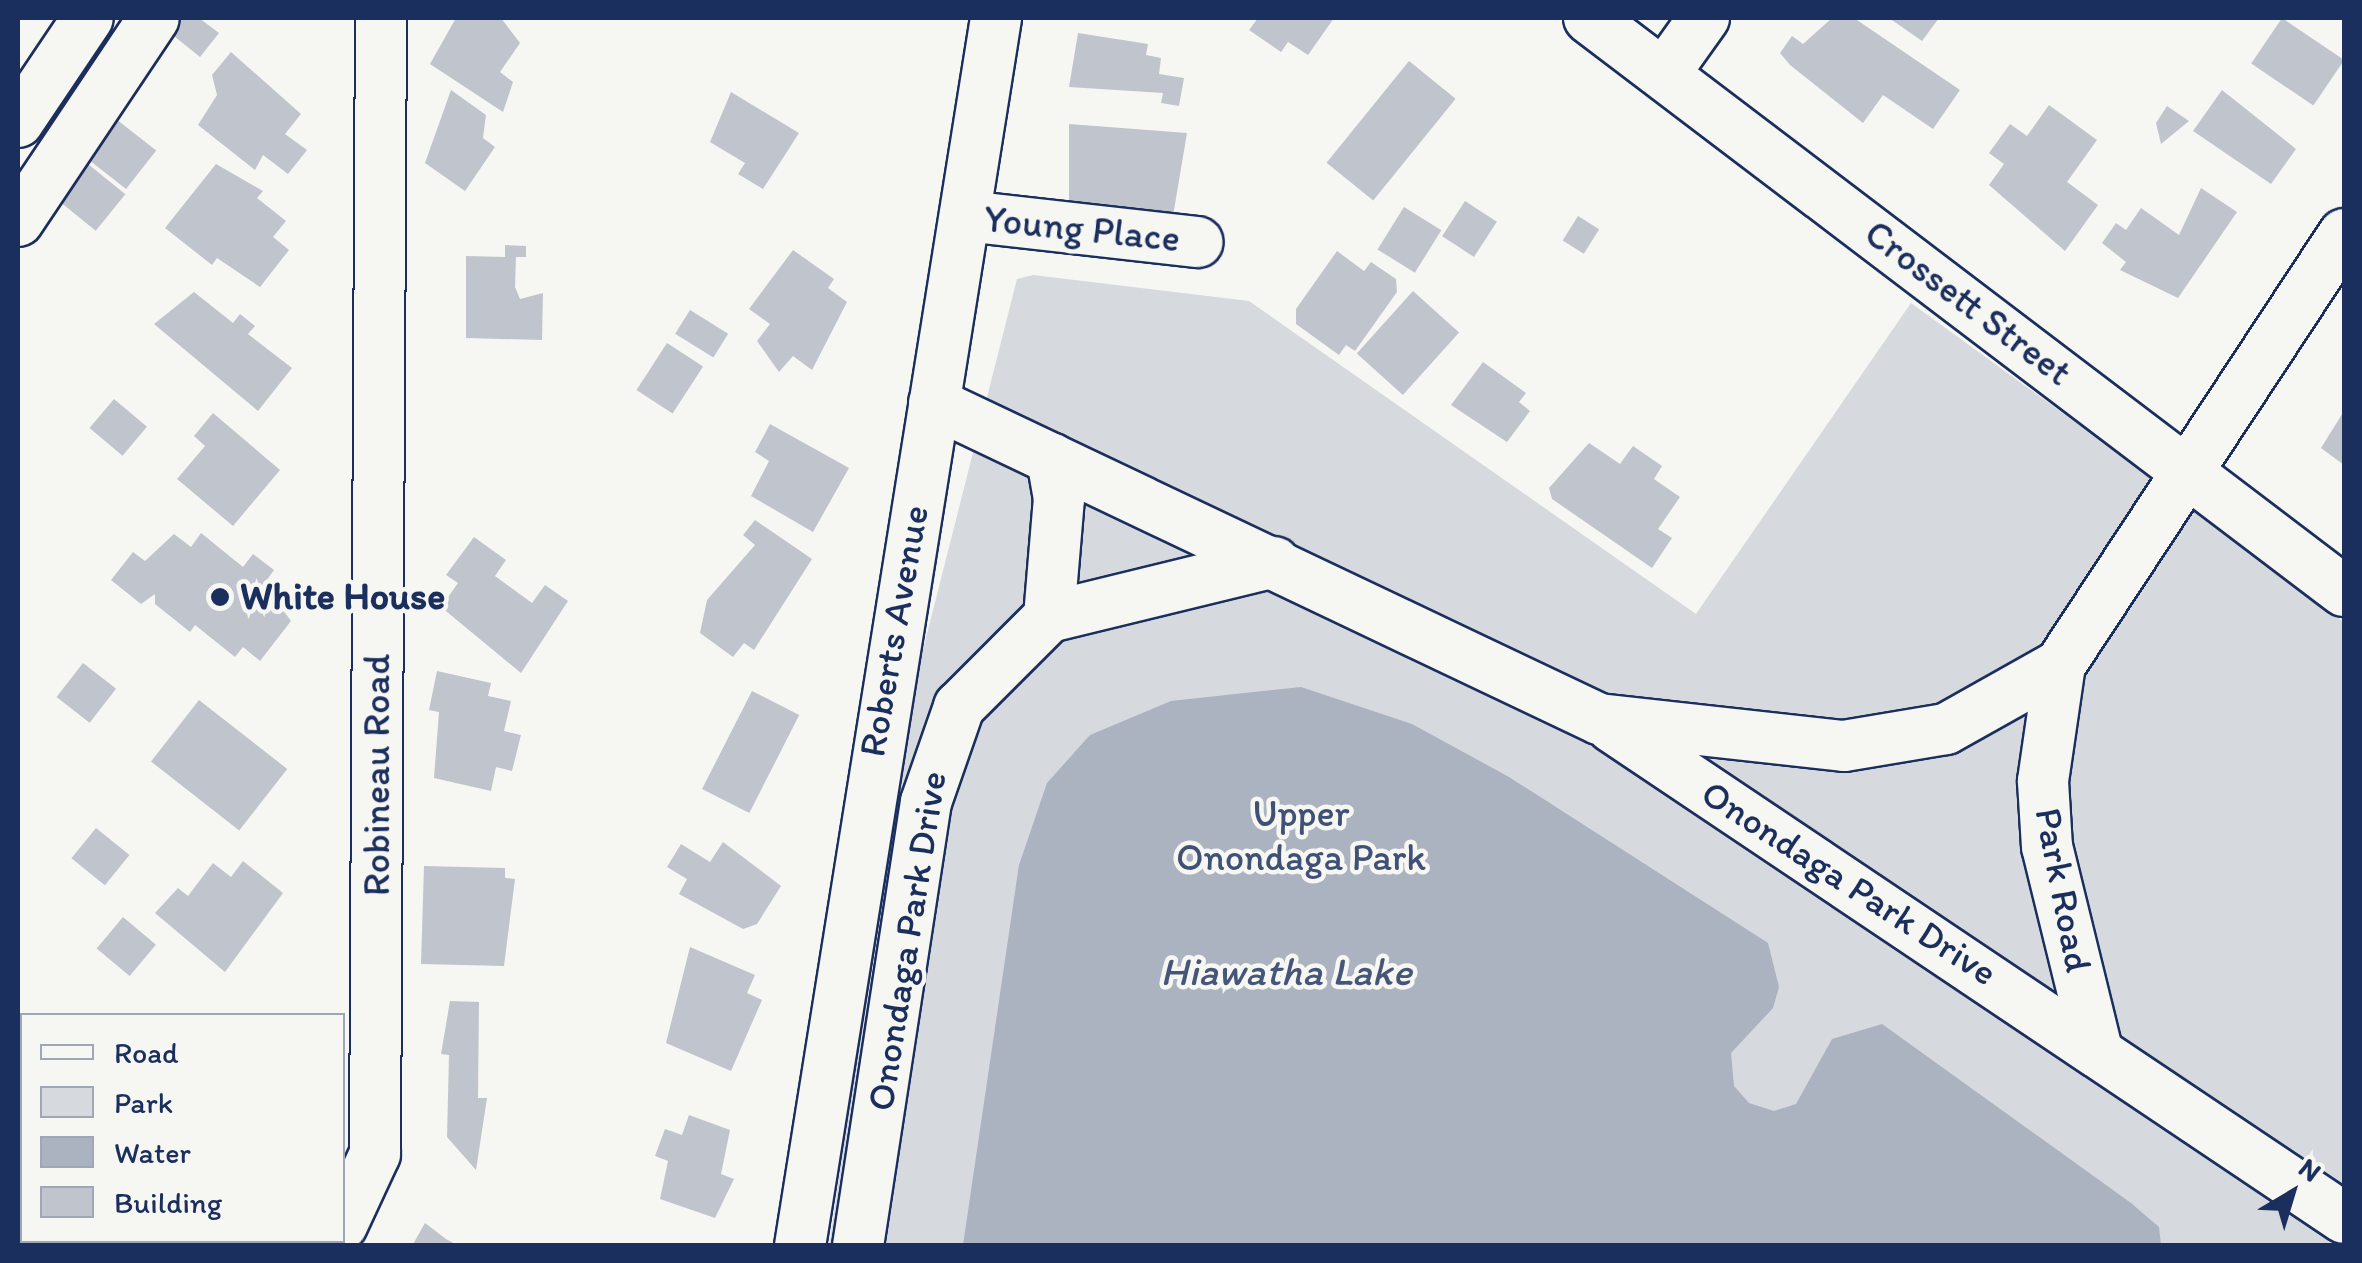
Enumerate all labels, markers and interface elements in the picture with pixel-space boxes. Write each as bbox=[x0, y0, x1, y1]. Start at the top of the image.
street label: Young Place bbox=[982, 196, 1182, 262]
street label: Crossett Street bbox=[1856, 211, 2080, 395]
street label: Roberts Avenue bbox=[850, 503, 938, 759]
place label: White House bbox=[240, 574, 445, 620]
marker: White House bbox=[209, 586, 231, 608]
street label: Robineau Road bbox=[354, 654, 400, 896]
street label: Onondaga Park Drive bbox=[858, 767, 956, 1115]
street label: Onondaga Park Drive bbox=[1692, 770, 2006, 996]
park label: Upper Onondaga Park bbox=[1176, 791, 1426, 881]
street label: Park Road bbox=[2025, 805, 2101, 975]
water label: Hiawatha Lake bbox=[1160, 947, 1412, 995]
legend bbox=[20, 1013, 345, 1243]
text: Road bbox=[114, 1034, 179, 1071]
text: Park bbox=[114, 1084, 173, 1121]
text: Water bbox=[114, 1134, 191, 1171]
north arrow bbox=[2242, 1143, 2342, 1243]
text: N bbox=[2293, 1150, 2328, 1189]
text: Building bbox=[114, 1184, 222, 1221]

